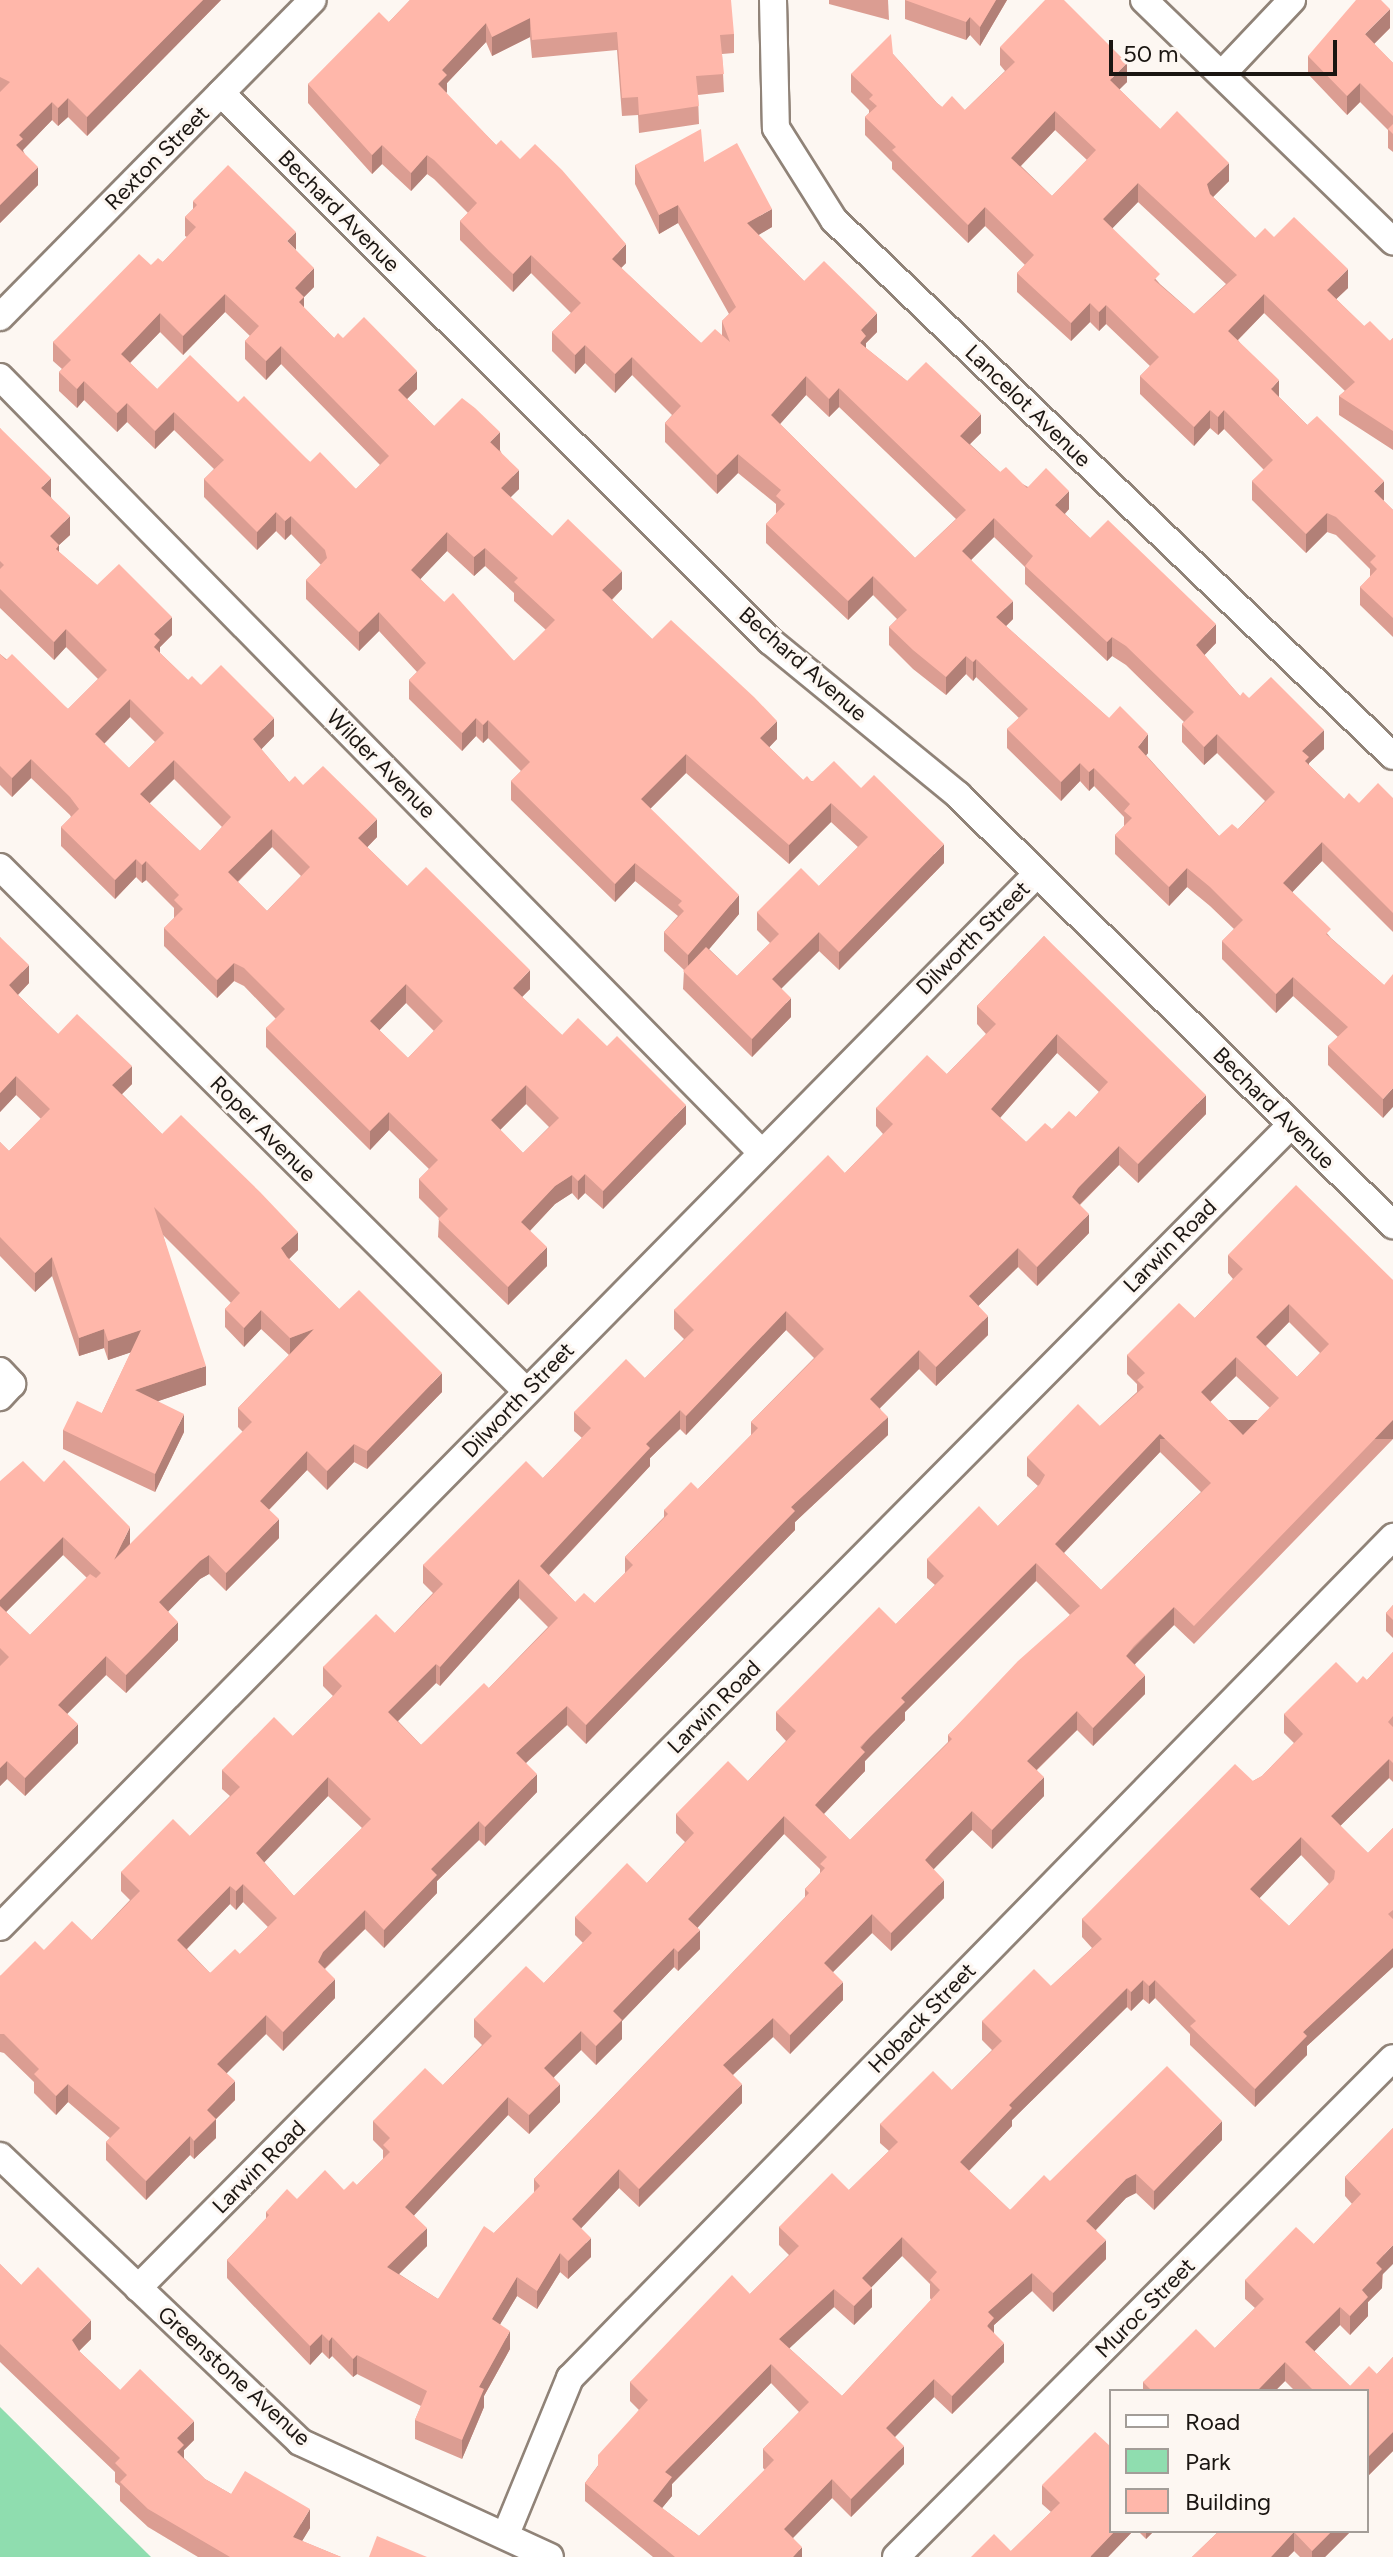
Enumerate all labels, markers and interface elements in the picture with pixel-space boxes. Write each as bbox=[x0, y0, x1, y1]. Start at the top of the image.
scale bar bbox=[1113, 24, 1341, 74]
text: 50 m bbox=[1123, 39, 1179, 68]
street label: Rexton Street bbox=[99, 100, 215, 216]
street label: Bechard Avenue bbox=[273, 145, 405, 277]
street label: Lancelot Avenue bbox=[960, 339, 1096, 473]
street label: Bechard Avenue bbox=[734, 601, 872, 727]
street label: Wilder Avenue bbox=[321, 704, 441, 824]
street label: Dilworth Street bbox=[911, 876, 1035, 1000]
street label: Bechard Avenue bbox=[1208, 1042, 1340, 1174]
street label: Roper Avenue bbox=[205, 1071, 321, 1187]
street label: Larwin Road bbox=[1118, 1194, 1222, 1298]
street label: Dilworth Street bbox=[456, 1337, 580, 1463]
street label: Larwin Road bbox=[662, 1655, 766, 1759]
street label: Hoback Street bbox=[863, 1957, 981, 2079]
street label: Larwin Road bbox=[207, 2115, 311, 2219]
street label: Muroc Street bbox=[1090, 2253, 1200, 2363]
street label: Greenstone Avenue bbox=[152, 2301, 316, 2451]
legend bbox=[1109, 2389, 1369, 2533]
text: Road bbox=[1185, 2407, 1240, 2436]
text: Park bbox=[1185, 2447, 1231, 2476]
text: Building bbox=[1185, 2487, 1271, 2516]

